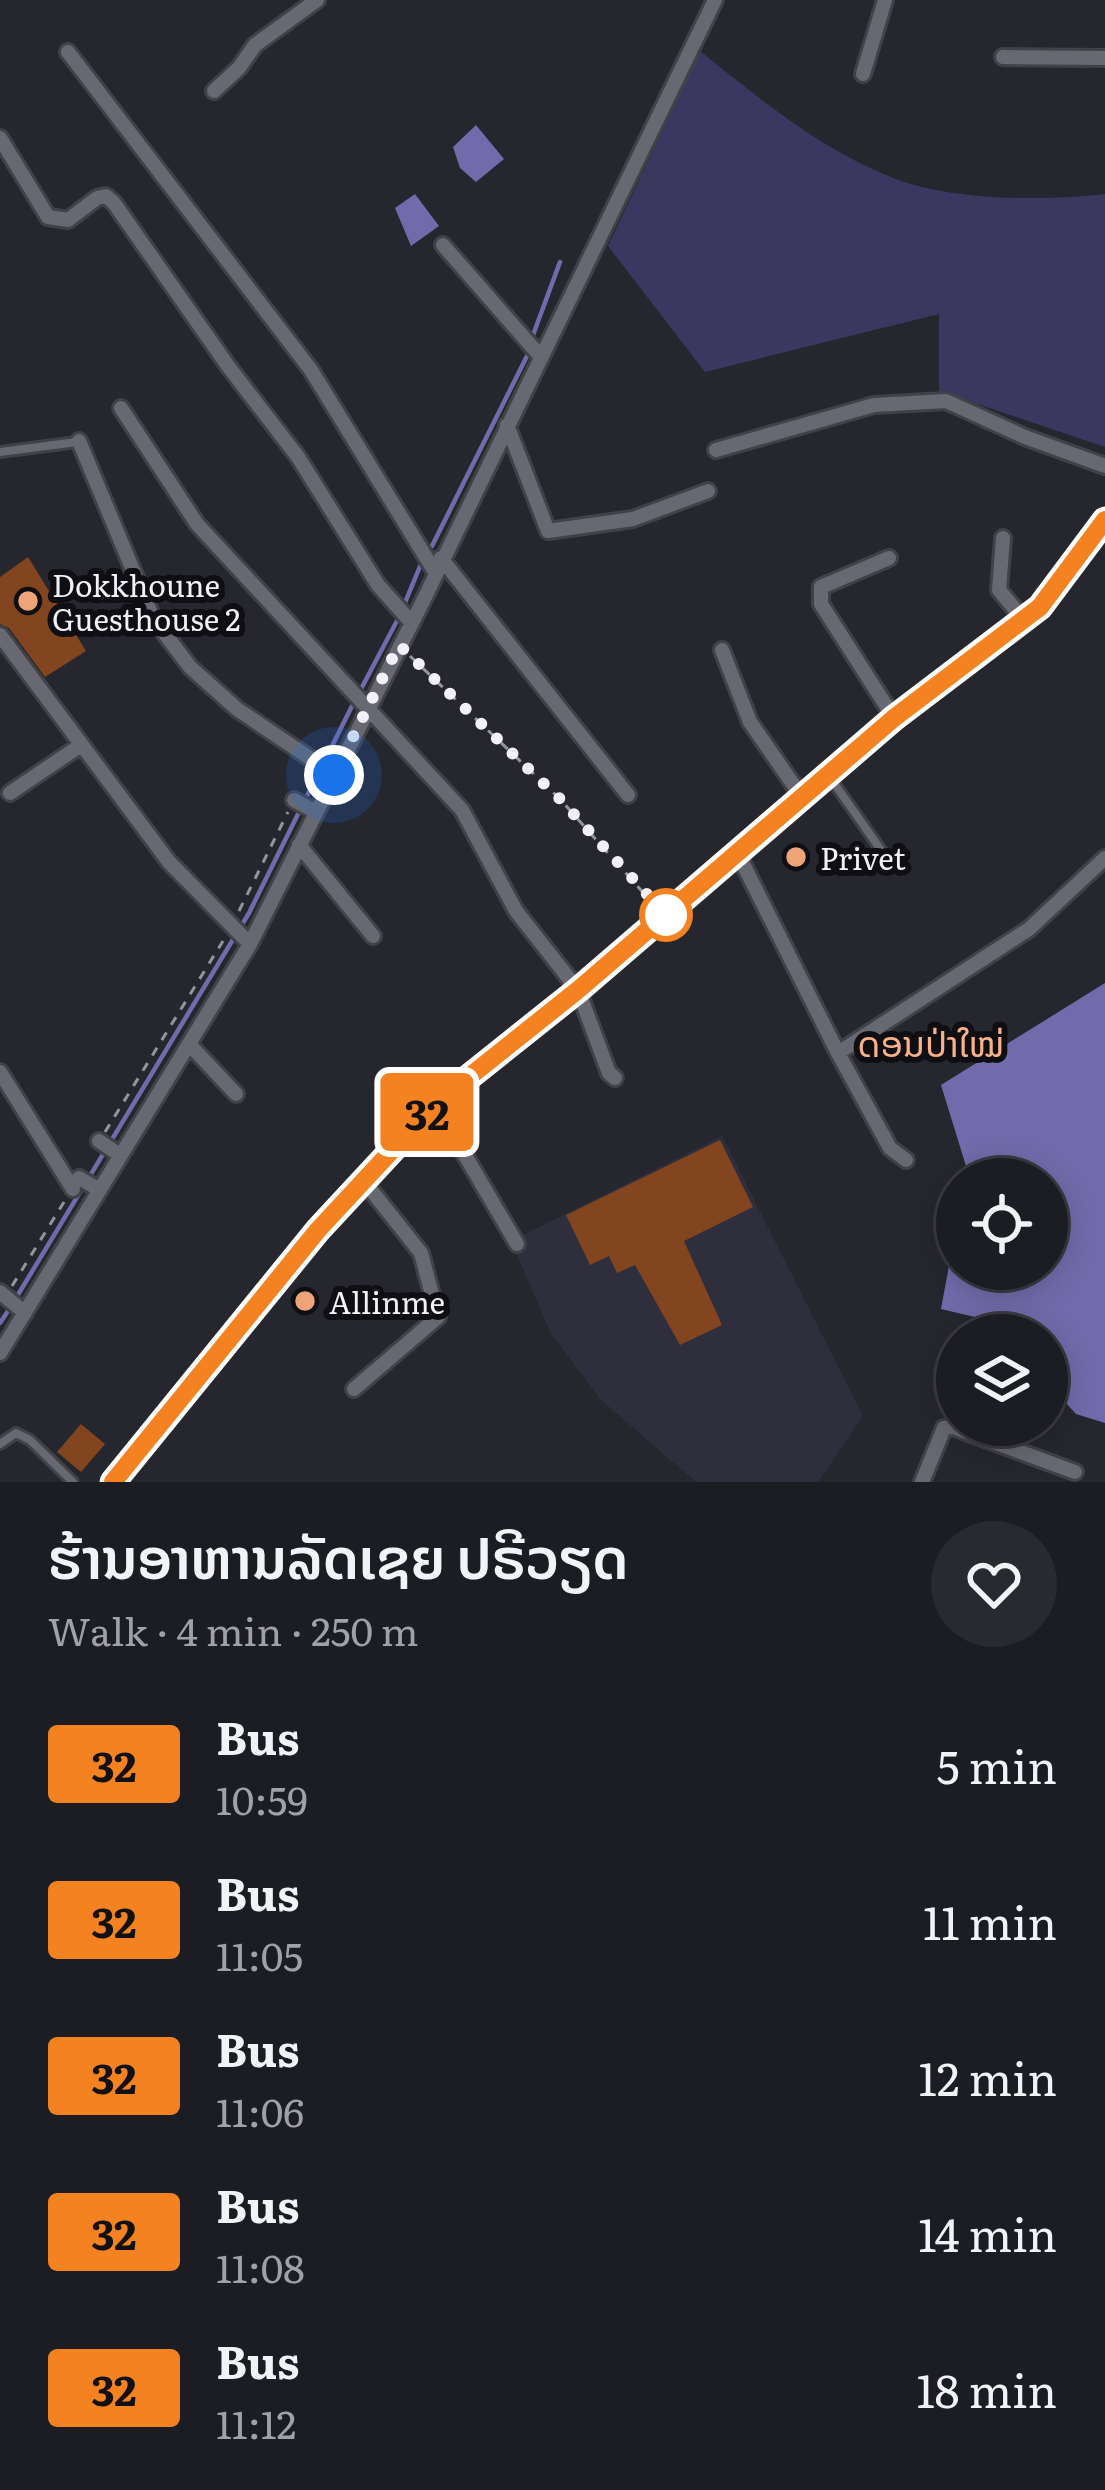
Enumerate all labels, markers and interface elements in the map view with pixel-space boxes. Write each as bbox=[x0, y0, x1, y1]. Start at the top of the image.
place label: Dokkhoune Guesthouse 2 bbox=[52, 562, 241, 640]
marker: Dokkhoune Guesthouse 2 bbox=[15, 588, 41, 614]
your location bbox=[304, 745, 364, 805]
place label: Privet bbox=[820, 835, 906, 879]
marker: Privet bbox=[783, 844, 809, 870]
unlabelled marker bbox=[641, 890, 691, 940]
district label: ດອນປ່າໃໝ່ bbox=[858, 1015, 1004, 1068]
line badge: 32 bbox=[373, 1073, 481, 1151]
text: 32 bbox=[404, 1081, 450, 1143]
map controls bbox=[936, 1158, 1068, 1446]
button: locate bbox=[936, 1158, 1068, 1290]
place label: Allinme bbox=[329, 1279, 445, 1323]
marker: Allinme bbox=[292, 1288, 318, 1314]
button: layers bbox=[936, 1314, 1068, 1446]
text: ຮ້ານອາຫານລັດເຊຍ ປຣີວຽດ bbox=[48, 1512, 628, 1597]
button: heart bbox=[931, 1521, 1057, 1647]
text: Walk · 4 min · 250 m bbox=[48, 1600, 419, 1658]
text: Bus bbox=[216, 1702, 300, 1769]
text: 5 min bbox=[937, 1731, 1057, 1798]
text: 32 bbox=[91, 1733, 137, 1795]
text: 10:59 bbox=[216, 1769, 308, 1827]
text: Bus bbox=[216, 1858, 300, 1925]
text: 11 min bbox=[923, 1887, 1057, 1954]
text: 32 bbox=[91, 1889, 137, 1951]
text: 11:05 bbox=[216, 1925, 303, 1983]
text: Bus bbox=[216, 2014, 300, 2081]
text: 12 min bbox=[918, 2043, 1057, 2110]
text: 32 bbox=[91, 2045, 137, 2107]
text: 11:06 bbox=[216, 2081, 304, 2139]
text: Bus bbox=[216, 2170, 300, 2237]
text: 14 min bbox=[918, 2199, 1057, 2266]
text: 32 bbox=[91, 2201, 137, 2263]
text: 11:08 bbox=[216, 2237, 305, 2295]
text: Bus bbox=[216, 2326, 300, 2393]
text: 18 min bbox=[916, 2355, 1057, 2422]
text: 32 bbox=[91, 2357, 137, 2419]
text: 11:12 bbox=[216, 2393, 296, 2451]

